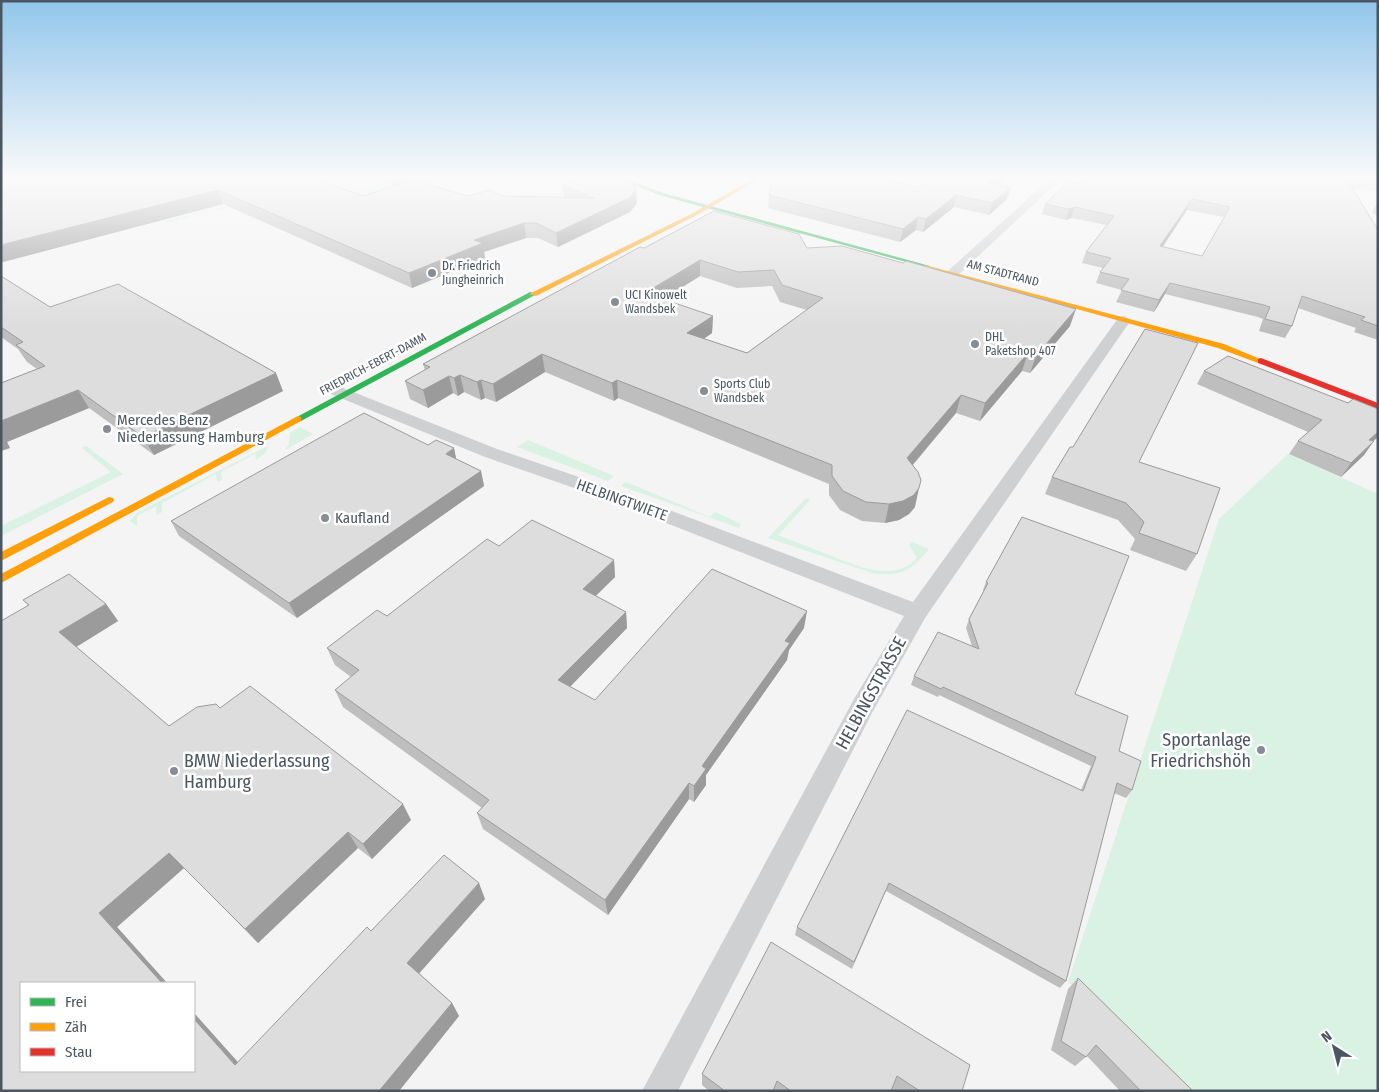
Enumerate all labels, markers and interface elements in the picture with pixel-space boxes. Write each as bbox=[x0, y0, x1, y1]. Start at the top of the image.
street label: AM STADTRAND bbox=[966, 257, 1040, 289]
place label: Dr. Friedrich Jungheinrich bbox=[442, 259, 504, 287]
marker: Dr. Friedrich Jungheinrich bbox=[426, 267, 438, 279]
place label: UCI Kinowelt Wandsbek bbox=[625, 288, 687, 316]
marker: UCI Kinowelt Wandsbek bbox=[609, 296, 621, 308]
street label: FRIEDRICH-EBERT-DAMM bbox=[317, 330, 429, 398]
place label: DHL Paketshop 407 bbox=[985, 330, 1056, 358]
marker: DHL Paketshop 407 bbox=[969, 338, 981, 350]
place label: Sports Club Wandsbek bbox=[714, 377, 771, 405]
marker: Sports Club Wandsbek bbox=[698, 385, 710, 397]
place label: Mercedes Benz Niederlassung Hamburg bbox=[117, 411, 264, 446]
marker: Mercedes Benz Niederlassung Hamburg bbox=[101, 423, 113, 435]
street label: HELBINGTWIETE bbox=[574, 475, 670, 525]
place label: Kaufland bbox=[335, 509, 389, 527]
marker: Kaufland bbox=[319, 512, 331, 524]
street label: HELBINGSTRASSE bbox=[831, 633, 911, 753]
place label: Sportanlage Friedrichshöh bbox=[1150, 729, 1251, 772]
marker: Sportanlage Friedrichshöh bbox=[1255, 744, 1267, 756]
place label: BMW Niederlassung Hamburg bbox=[184, 750, 330, 793]
marker: BMW Niederlassung Hamburg bbox=[168, 765, 180, 777]
legend bbox=[20, 982, 195, 1072]
text: Frei bbox=[65, 993, 87, 1011]
text: Zäh bbox=[65, 1018, 87, 1036]
north arrow bbox=[1309, 1022, 1359, 1072]
text: N bbox=[1318, 1028, 1335, 1046]
text: Stau bbox=[65, 1043, 92, 1061]

